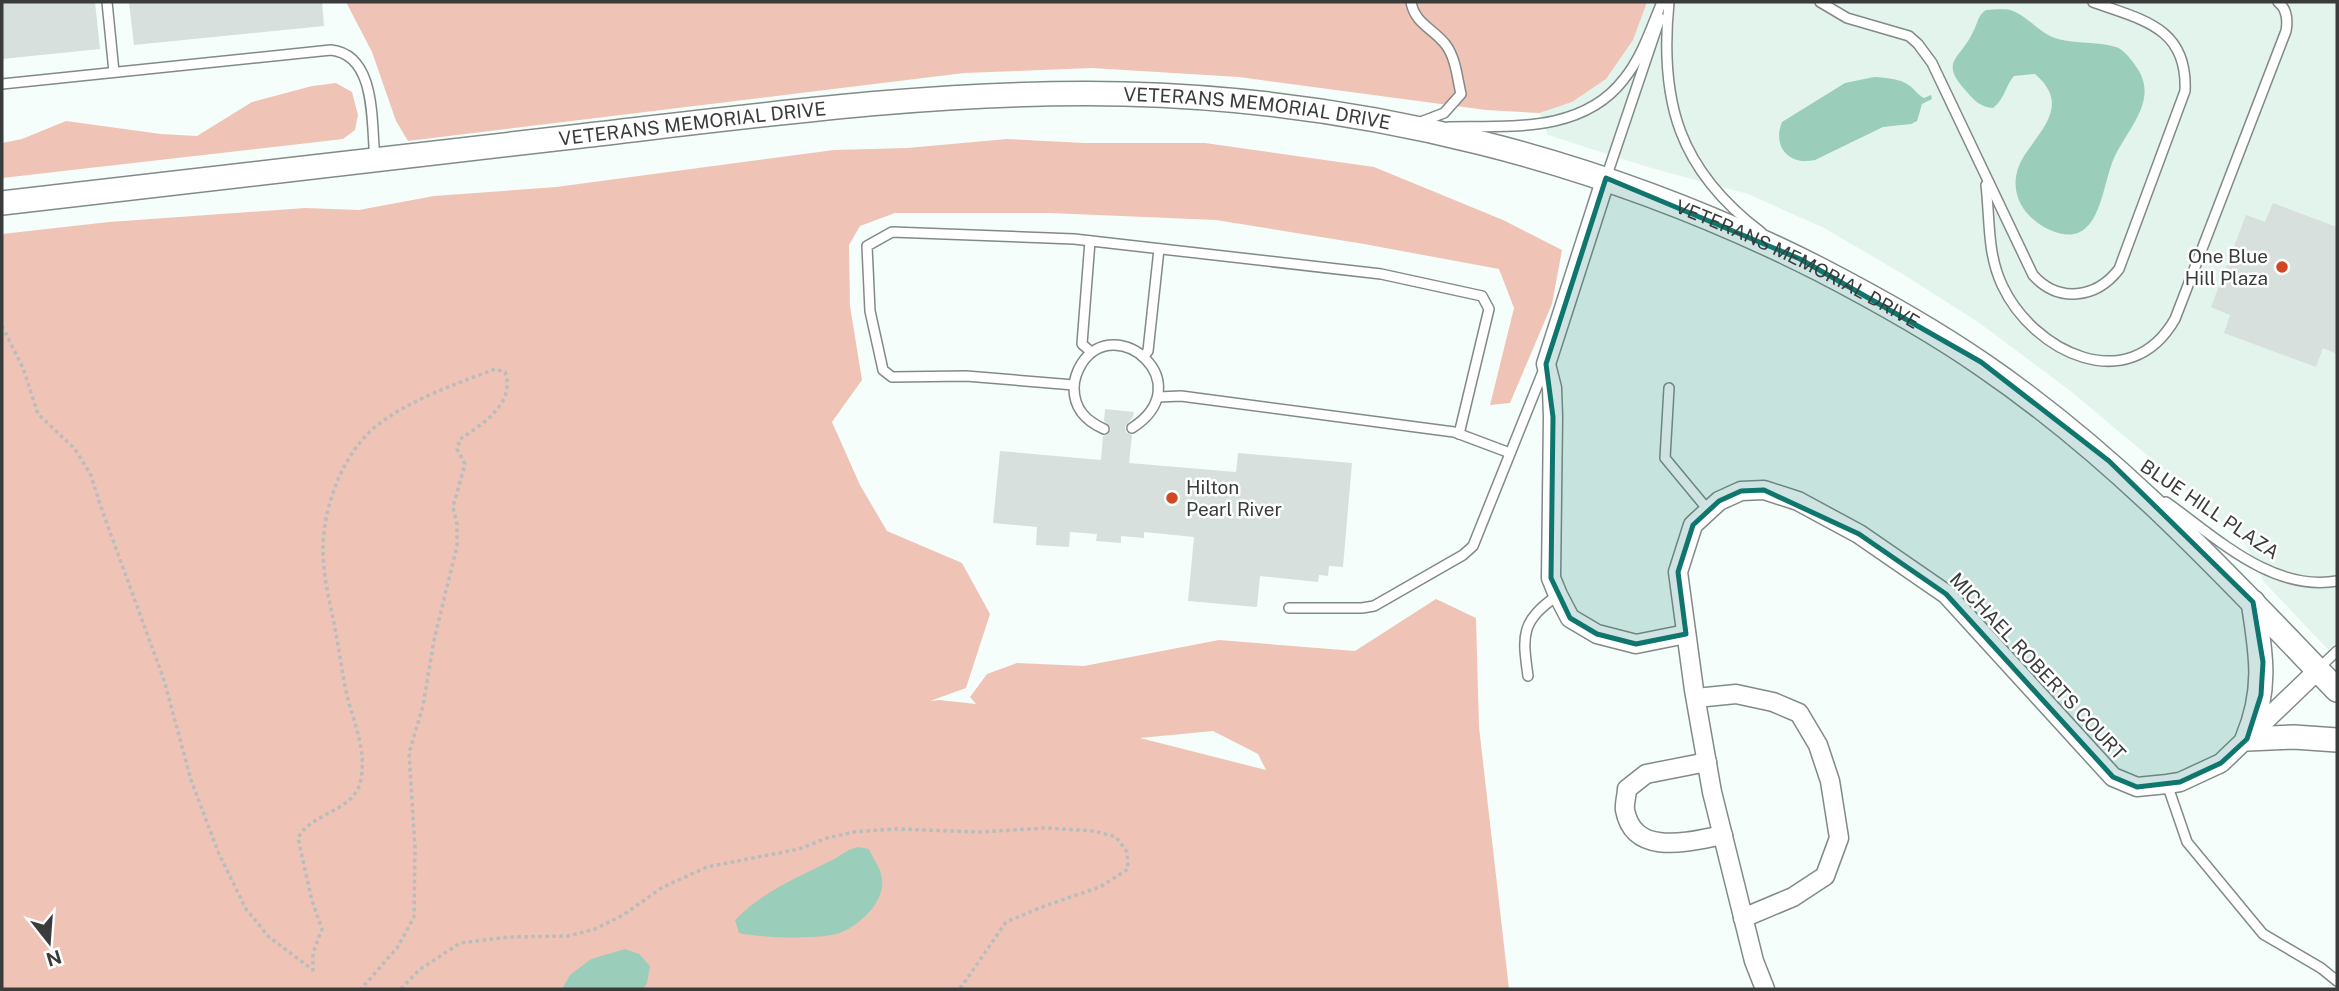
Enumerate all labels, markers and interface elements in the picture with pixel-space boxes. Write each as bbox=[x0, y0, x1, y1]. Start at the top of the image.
street label: VETERANS MEMORIAL DRIVE bbox=[1123, 83, 1393, 134]
street label: VETERANS MEMORIAL DRIVE bbox=[557, 97, 827, 149]
street label: VETERANS MEMORIAL DRIVE bbox=[1673, 195, 1924, 333]
place label: One Blue Hill Plaza bbox=[2185, 245, 2268, 289]
marker: One Blue Hill Plaza bbox=[2274, 259, 2290, 275]
street label: BLUE HILL PLAZA bbox=[2137, 455, 2283, 563]
place label: Hilton Pearl River bbox=[1186, 476, 1282, 520]
marker: Hilton Pearl River bbox=[1164, 490, 1180, 506]
street label: MICHAEL ROBERTS COURT bbox=[1946, 568, 2130, 764]
north arrow bbox=[14, 907, 84, 977]
text: N bbox=[44, 946, 64, 971]

